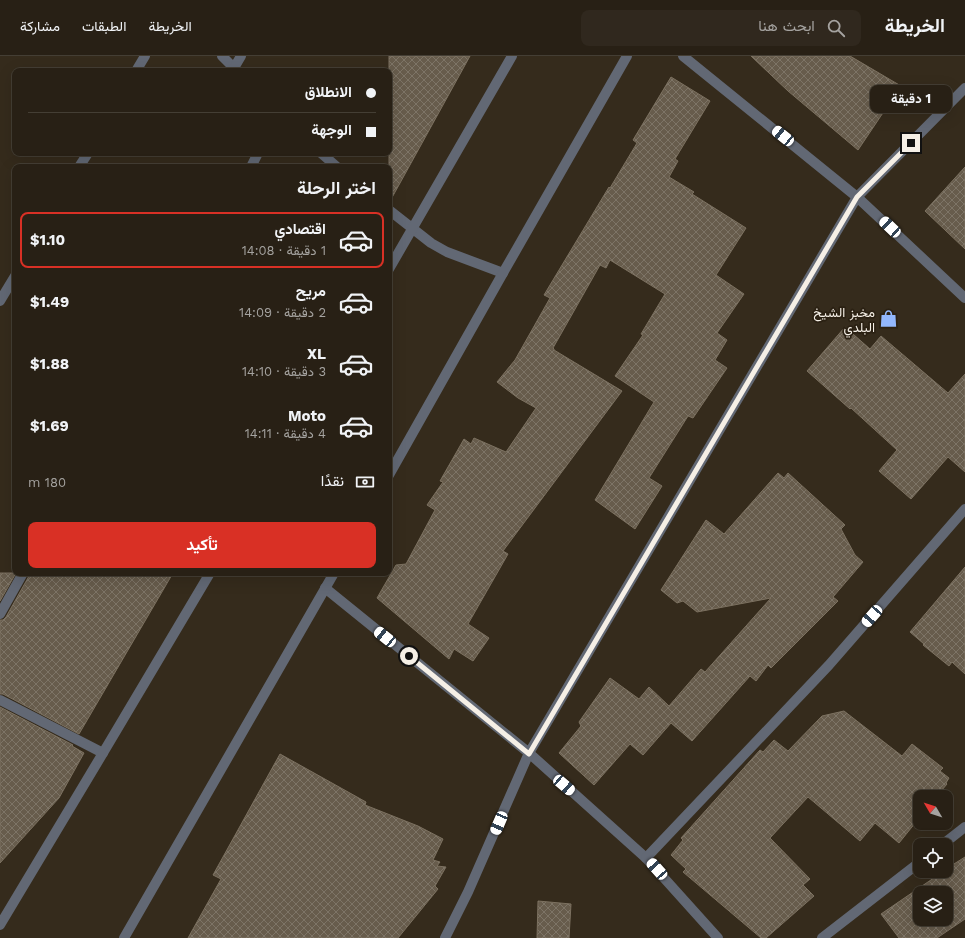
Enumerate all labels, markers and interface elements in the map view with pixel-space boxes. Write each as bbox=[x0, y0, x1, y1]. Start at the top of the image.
search box bbox=[581, 10, 861, 46]
text: الخريطة bbox=[885, 14, 945, 37]
text: ابحث هنا bbox=[758, 17, 815, 35]
icon: search bbox=[825, 17, 847, 39]
text: مشاركة bbox=[20, 18, 60, 34]
text: الطبقات bbox=[82, 18, 126, 34]
text: الخريطة bbox=[148, 18, 192, 34]
text: الانطلاق bbox=[305, 83, 352, 101]
callout: 1 دقيقة bbox=[870, 85, 952, 113]
text: 1 دقيقة bbox=[891, 91, 931, 106]
text: الوجهة bbox=[311, 121, 352, 139]
car bbox=[770, 124, 796, 148]
route end bbox=[902, 134, 920, 152]
text: اختر الرحلة bbox=[297, 177, 376, 198]
car bbox=[877, 214, 903, 240]
text: اقتصادي bbox=[274, 220, 326, 238]
icon: car bbox=[338, 222, 374, 258]
text: $1.10 bbox=[30, 231, 65, 249]
text: 1 دقيقة · 14:08 bbox=[242, 243, 326, 258]
text: مريح bbox=[296, 282, 326, 300]
icon: car bbox=[338, 284, 374, 320]
text: $1.49 bbox=[30, 293, 69, 311]
text: 2 دقيقة · 14:09 bbox=[239, 305, 326, 320]
place label: مخبز الشيخ البلدي bbox=[813, 305, 875, 338]
shop icon: مخبز الشيخ البلدي bbox=[878, 309, 898, 329]
text: XL bbox=[307, 345, 326, 363]
icon: car bbox=[338, 346, 374, 382]
text: $1.88 bbox=[30, 355, 69, 373]
text: 3 دقيقة · 14:10 bbox=[242, 364, 326, 379]
text: Moto bbox=[288, 407, 326, 425]
icon: car bbox=[338, 408, 374, 444]
text: $1.69 bbox=[30, 417, 69, 435]
text: 4 دقيقة · 14:11 bbox=[245, 426, 326, 441]
icon: cash bbox=[354, 471, 376, 493]
text: نقدًا bbox=[321, 472, 344, 490]
text: 180 m bbox=[28, 475, 66, 490]
button: تأكيد bbox=[28, 522, 376, 568]
car bbox=[860, 603, 884, 629]
car bbox=[372, 625, 398, 649]
route start bbox=[400, 647, 418, 665]
car bbox=[551, 773, 577, 797]
north arrow bbox=[913, 790, 953, 830]
map controls bbox=[913, 790, 953, 926]
car bbox=[489, 810, 509, 836]
button: locate bbox=[913, 838, 953, 878]
car bbox=[645, 856, 669, 882]
button: layers bbox=[913, 886, 953, 926]

